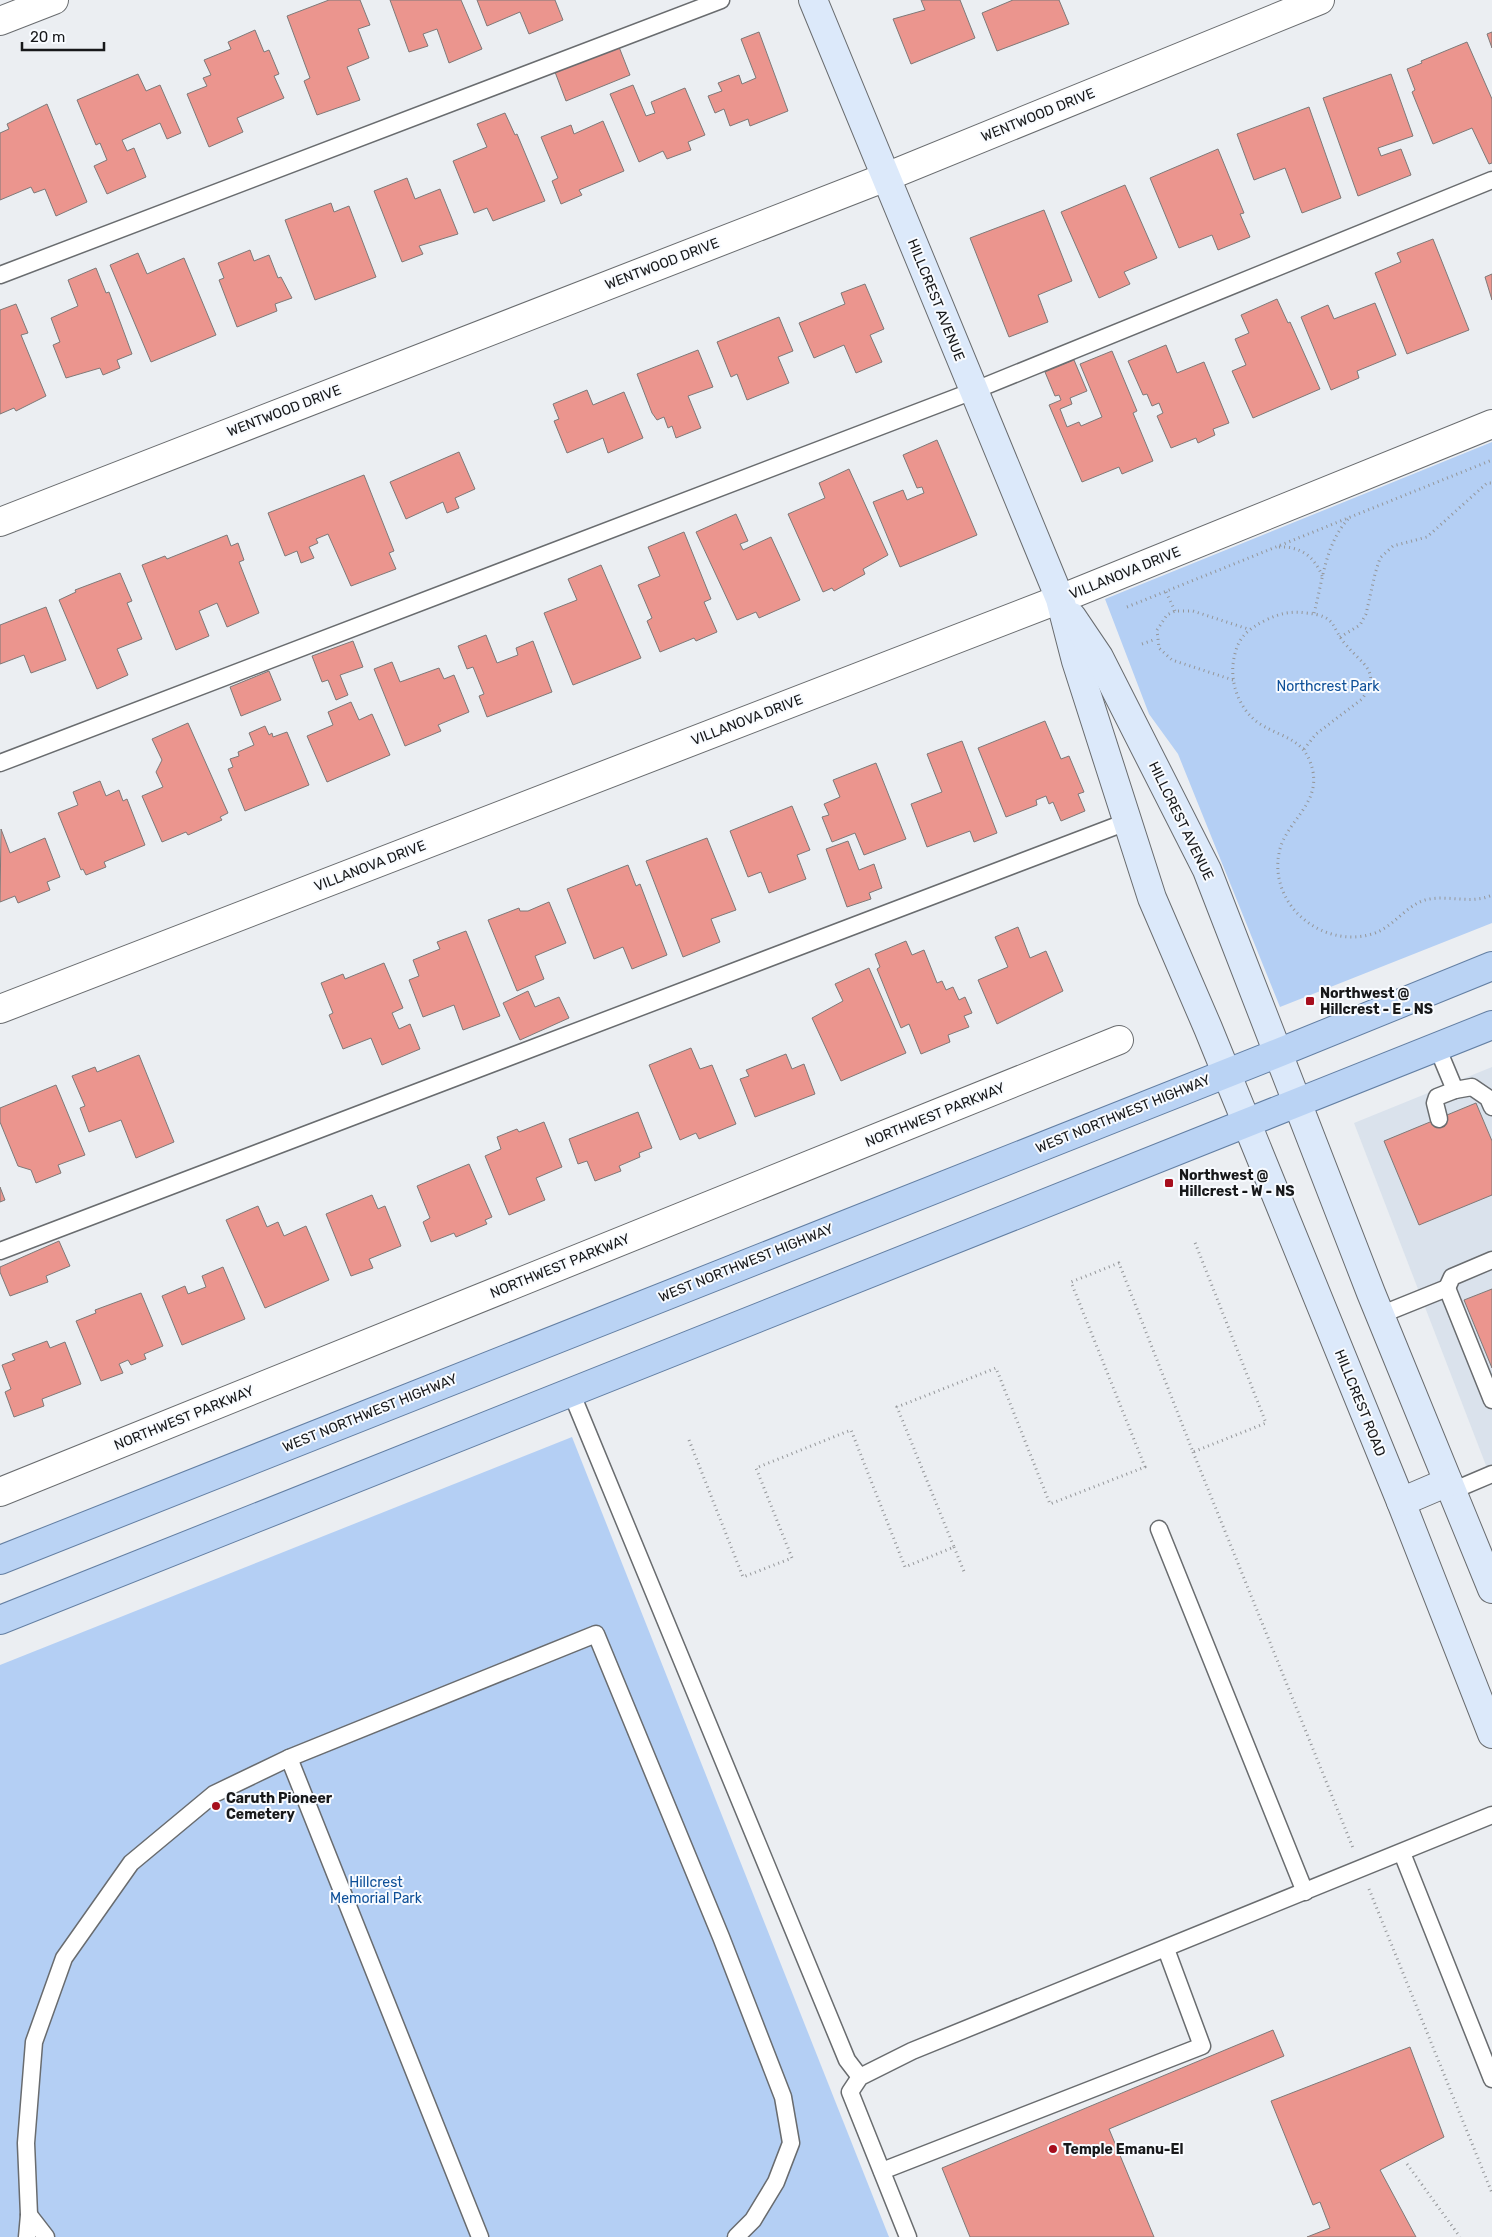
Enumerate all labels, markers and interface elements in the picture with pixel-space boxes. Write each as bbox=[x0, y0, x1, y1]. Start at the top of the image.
scale bar bbox=[22, 20, 105, 52]
text: 20 m bbox=[30, 28, 65, 46]
street label: WENTWOOD DRIVE bbox=[979, 84, 1097, 146]
street label: WENTWOOD DRIVE bbox=[602, 234, 722, 294]
street label: HILLCREST AVENUE bbox=[904, 236, 968, 364]
street label: WENTWOOD DRIVE bbox=[224, 381, 344, 441]
street label: VILLANOVA DRIVE bbox=[1067, 543, 1183, 603]
park label: Northcrest Park bbox=[1277, 678, 1380, 695]
street label: VILLANOVA DRIVE bbox=[689, 691, 805, 749]
street label: HILLCREST AVENUE bbox=[1145, 759, 1217, 883]
street label: VILLANOVA DRIVE bbox=[312, 837, 428, 895]
place label: Northwest @ Hillcrest - E - NS bbox=[1320, 985, 1433, 1018]
marker: Northwest @ Hillcrest - E - NS bbox=[1304, 995, 1316, 1007]
street label: WEST NORTHWEST HIGHWAY bbox=[1033, 1071, 1213, 1157]
street label: NORTHWEST PARKWAY bbox=[863, 1079, 1007, 1151]
place label: Northwest @ Hillcrest - W - NS bbox=[1179, 1167, 1295, 1200]
marker: Northwest @ Hillcrest - W - NS bbox=[1163, 1177, 1175, 1189]
street label: WEST NORTHWEST HIGHWAY bbox=[656, 1220, 836, 1306]
street label: NORTHWEST PARKWAY bbox=[488, 1230, 632, 1302]
street label: HILLCREST ROAD bbox=[1331, 1347, 1389, 1459]
street label: WEST NORTHWEST HIGHWAY bbox=[280, 1370, 460, 1456]
street label: NORTHWEST PARKWAY bbox=[112, 1382, 256, 1454]
place label: Caruth Pioneer Cemetery bbox=[226, 1790, 333, 1823]
marker: Caruth Pioneer Cemetery bbox=[210, 1800, 222, 1812]
park label: Hillcrest Memorial Park bbox=[330, 1874, 423, 1907]
place label: Temple Emanu-El bbox=[1063, 2141, 1183, 2158]
marker: Temple Emanu-El bbox=[1047, 2143, 1059, 2155]

